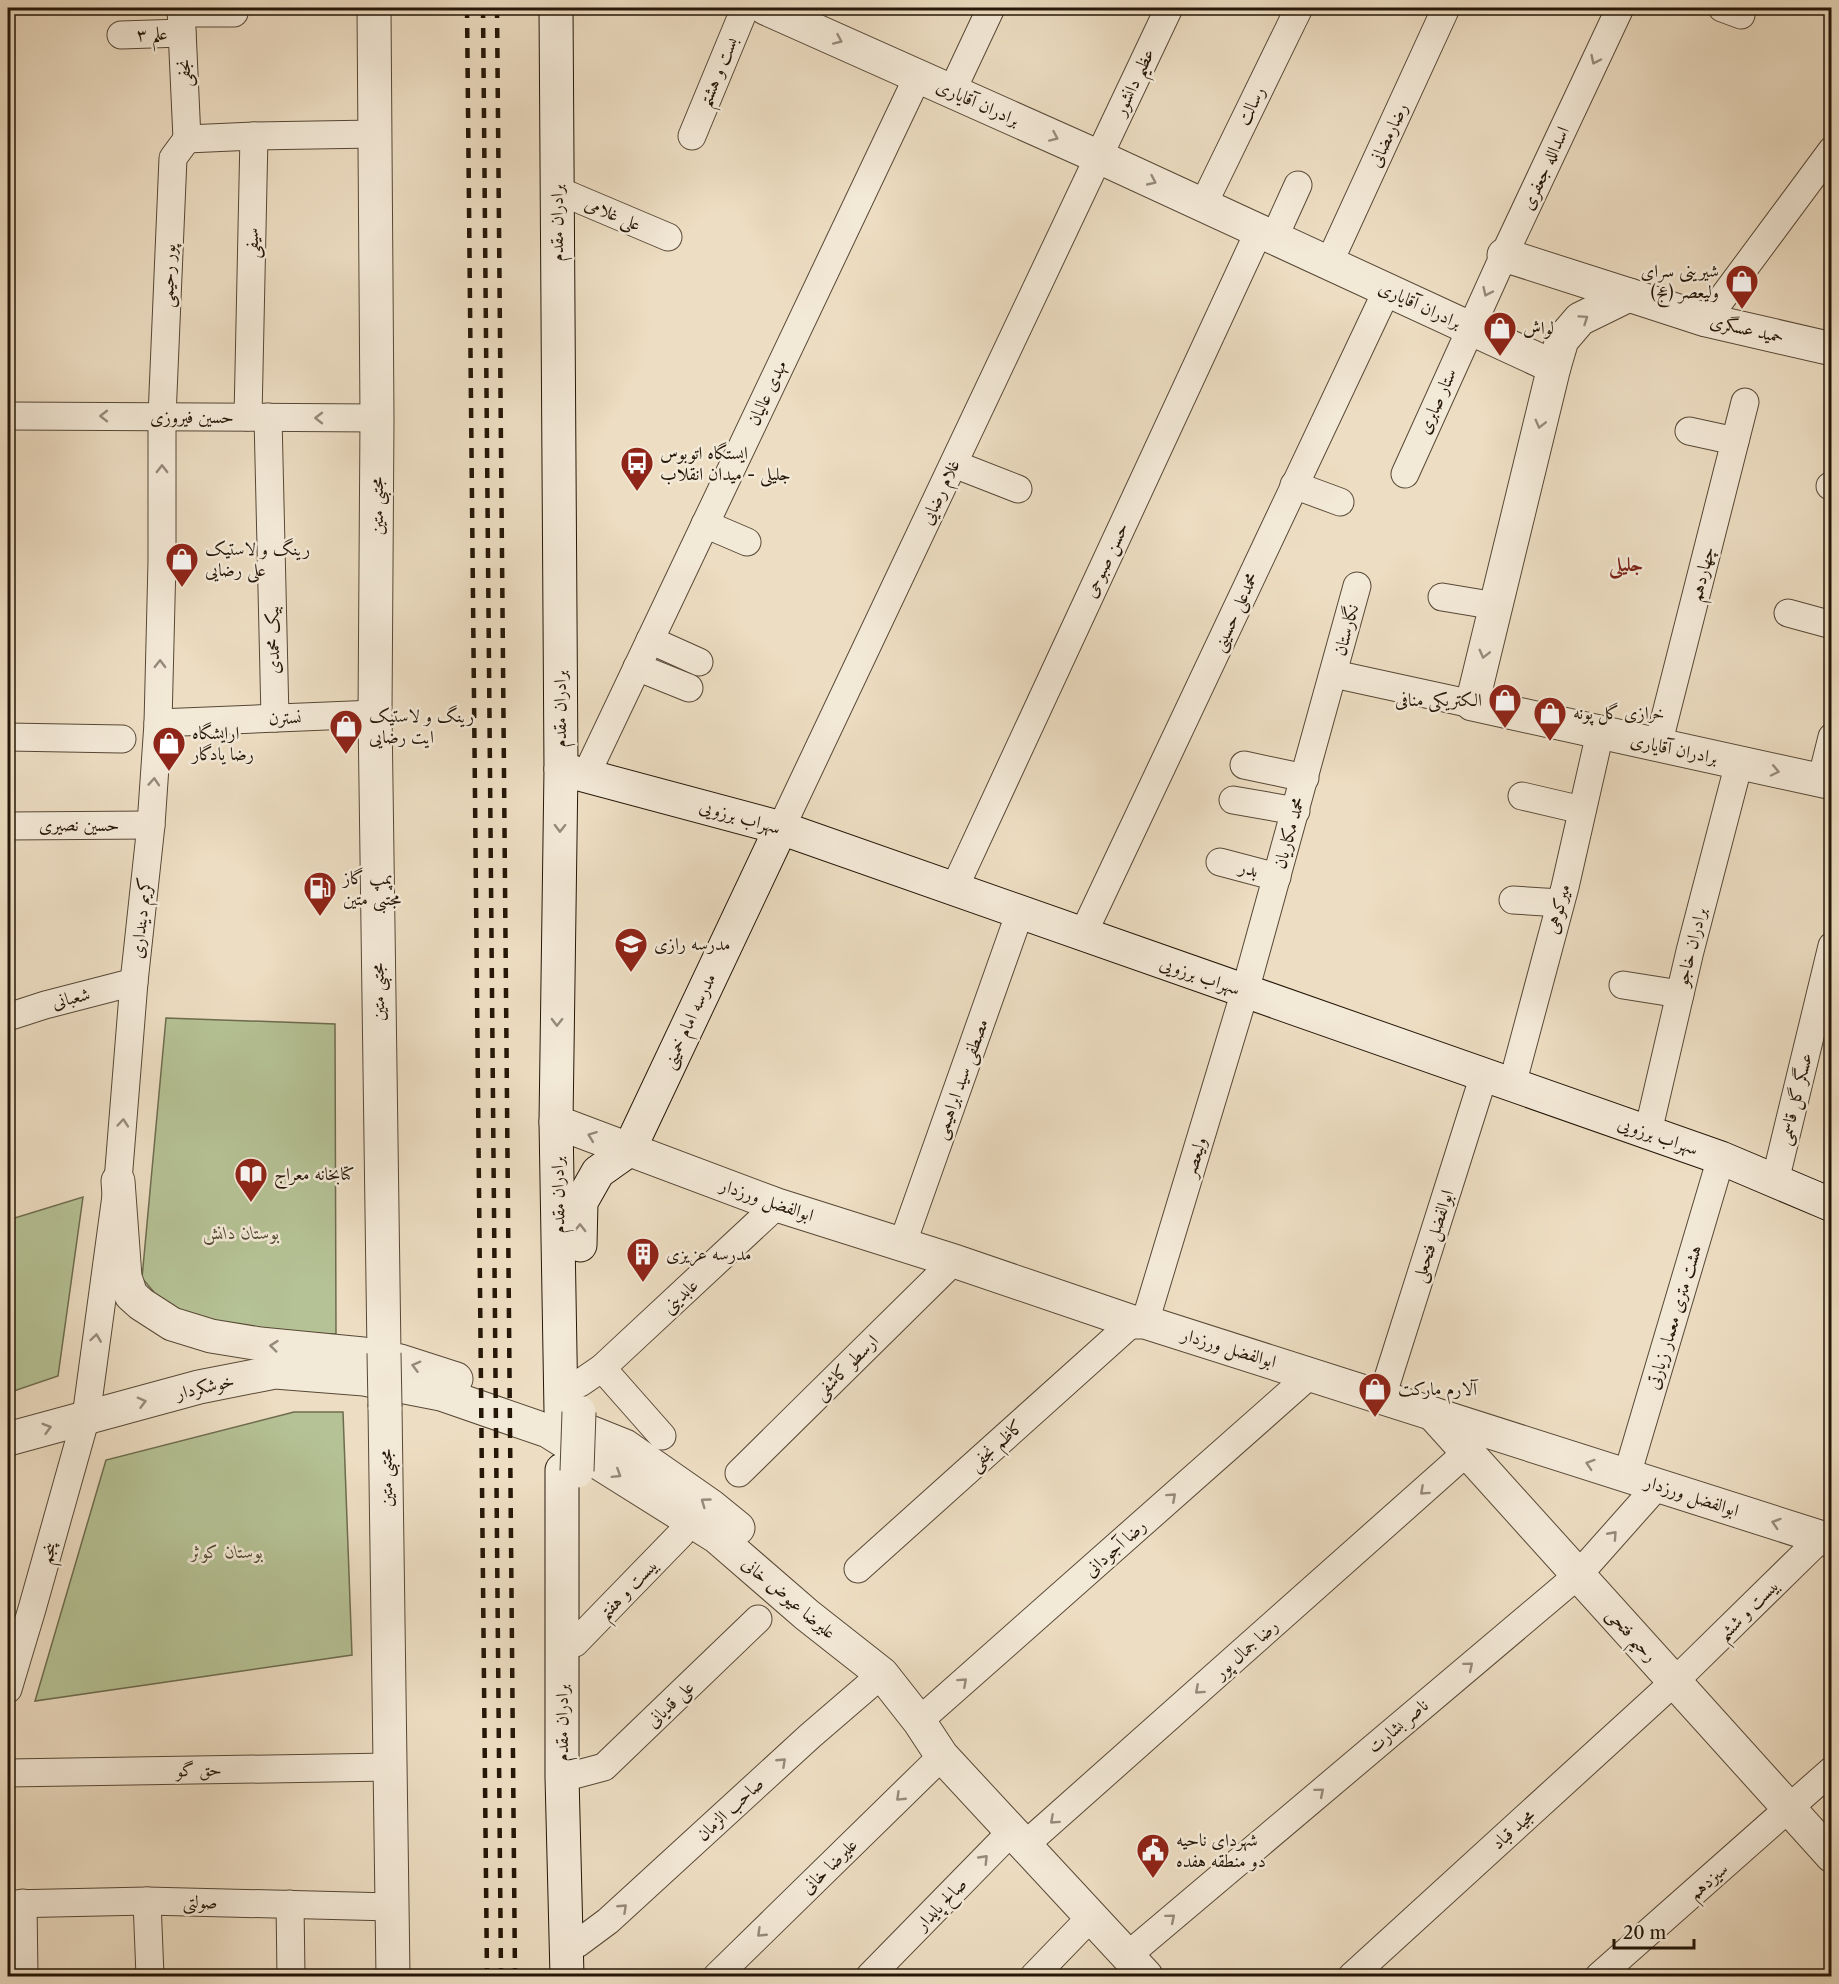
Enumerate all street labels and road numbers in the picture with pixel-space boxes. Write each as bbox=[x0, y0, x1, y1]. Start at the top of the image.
street label: علم ۳ bbox=[136, 22, 168, 53]
street label: بست و هشتم bbox=[693, 34, 749, 113]
street label: عظیم دانشور bbox=[1108, 45, 1165, 124]
street label: نجفی bbox=[173, 59, 197, 87]
street label: برادران آقایاری bbox=[933, 75, 1023, 131]
street label: رسالت bbox=[1232, 83, 1270, 129]
street label: رضارمضانی bbox=[1364, 99, 1412, 171]
street label: اسدالله جعفری bbox=[1516, 123, 1575, 214]
street label: برادران مقدم bbox=[546, 184, 573, 262]
street label: علی غلامی bbox=[581, 192, 644, 237]
street label: سیفی bbox=[241, 227, 265, 259]
street label: پور رحیمی bbox=[156, 242, 182, 308]
street label: برادران آقایاری bbox=[1375, 276, 1465, 334]
street label: حمید عسگری bbox=[1708, 310, 1786, 349]
street label: مهدی عالیان bbox=[742, 357, 793, 430]
street label: ستار صابری bbox=[1413, 365, 1461, 437]
street label: حسین فیروزی bbox=[150, 406, 234, 428]
street label: غلام رضایی bbox=[915, 456, 969, 530]
street label: مجتبی متین bbox=[366, 477, 392, 535]
street label: حسن صبوحی bbox=[1079, 519, 1134, 602]
street label: چهاردهم bbox=[1685, 544, 1725, 605]
street label: محمدعلی حسینی bbox=[1207, 569, 1265, 656]
street label: نگارستان bbox=[1328, 602, 1363, 658]
street label: بیک محمدی bbox=[261, 606, 285, 674]
street label: برادران مقدم bbox=[549, 670, 576, 748]
street label: نسترن bbox=[268, 706, 302, 730]
street label: برادران آقایاری bbox=[1628, 729, 1720, 769]
street label: سهراب برزویی bbox=[696, 795, 783, 840]
street label: محمد مکاریان bbox=[1268, 795, 1310, 871]
street label: حسین نصیری bbox=[39, 814, 119, 836]
street label: بدر bbox=[1235, 855, 1261, 882]
street label: کریم دینداری bbox=[126, 876, 161, 960]
street label: میرکوهی bbox=[1541, 882, 1575, 936]
street label: برادران خاجو bbox=[1670, 906, 1711, 990]
street label: سهراب برزویی bbox=[1157, 952, 1243, 1001]
street label: مجتبی متین bbox=[366, 963, 394, 1021]
street label: مدرسه امام خمینی bbox=[657, 970, 725, 1074]
street label: شعبانی bbox=[50, 983, 92, 1013]
street label: مصطفی سید ابراهیمی bbox=[929, 1016, 995, 1143]
street label: عسگر گل قاسمی bbox=[1773, 1051, 1818, 1148]
street label: سهراب برزویی bbox=[1615, 1112, 1701, 1161]
street label: ولیعصر bbox=[1178, 1134, 1212, 1182]
street label: برادران مقدم bbox=[546, 1156, 575, 1234]
street label: ابوالفضل ورزدار bbox=[715, 1173, 817, 1228]
street label: ابوالفضل فتحعلی bbox=[1408, 1187, 1460, 1286]
street label: هشت متری معمار زیارتی bbox=[1642, 1242, 1706, 1392]
street label: عابدینی bbox=[657, 1274, 703, 1319]
street label: ابوالفضل ورزدار bbox=[1177, 1323, 1279, 1375]
street label: ارسطو کاشفی bbox=[809, 1330, 884, 1405]
street label: خوشکردار bbox=[172, 1370, 237, 1406]
street label: کاظم نجفی bbox=[964, 1415, 1032, 1480]
street label: مجتبی متین bbox=[374, 1449, 402, 1507]
street label: ابوالفضل ورزدار bbox=[1640, 1470, 1742, 1523]
street label: رضا آجودانی bbox=[1079, 1514, 1151, 1582]
street label: پنجم bbox=[35, 1539, 67, 1568]
street label: علیرضا عیوض خانی bbox=[738, 1552, 840, 1644]
street label: بیست و هفتم bbox=[594, 1554, 668, 1629]
street label: بیست و ششم bbox=[1712, 1574, 1789, 1651]
street label: رحیم فتحی bbox=[1597, 1603, 1662, 1671]
street label: رضا جمال پور bbox=[1208, 1615, 1284, 1686]
street label: علی قدیانی bbox=[641, 1676, 700, 1734]
street label: برادران مقدم bbox=[551, 1684, 578, 1762]
street label: ناصر بشارت bbox=[1363, 1694, 1434, 1759]
street label: حق گو bbox=[174, 1759, 222, 1781]
street label: صاحب الزمان bbox=[692, 1772, 769, 1846]
street label: مجید قباد bbox=[1487, 1804, 1539, 1854]
street label: علیرضا خانی bbox=[796, 1834, 862, 1898]
street label: سیزدهم bbox=[1684, 1858, 1736, 1909]
street label: صالح پایدار bbox=[909, 1873, 975, 1940]
street label: صولتی bbox=[182, 1891, 218, 1915]

